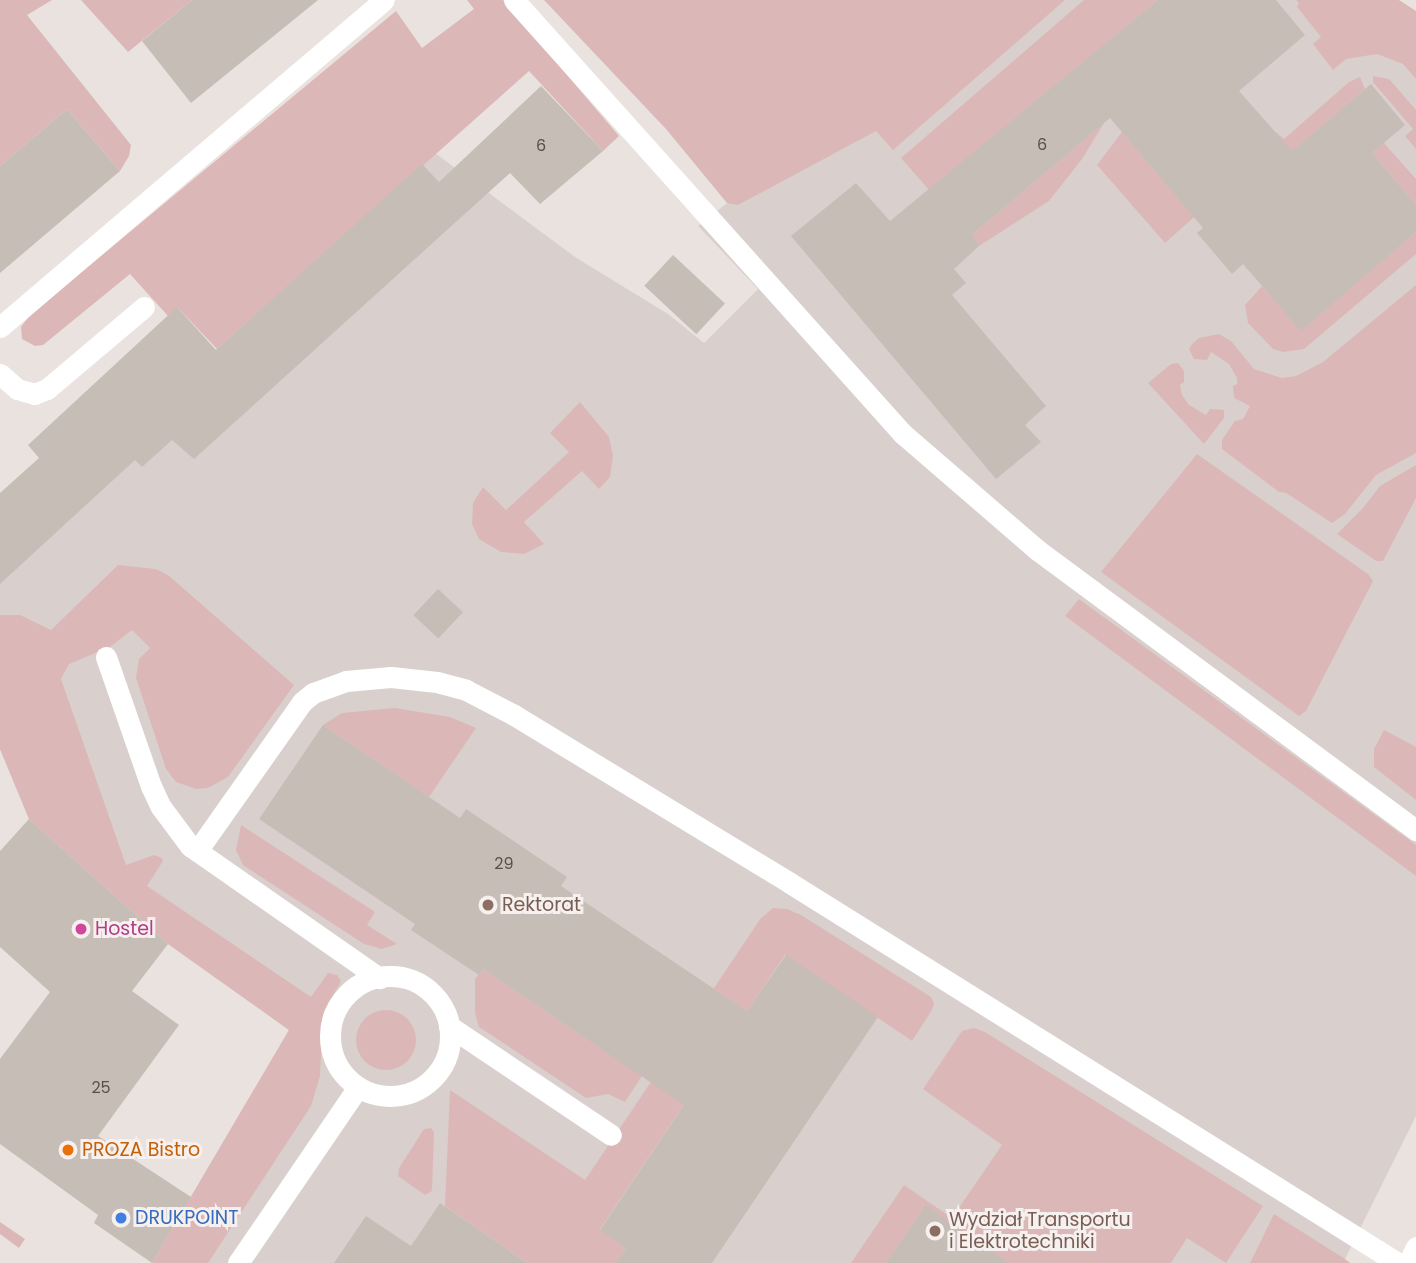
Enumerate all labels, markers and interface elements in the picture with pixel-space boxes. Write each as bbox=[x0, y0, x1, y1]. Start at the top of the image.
house number: 6 bbox=[1037, 135, 1047, 155]
house number: 6 bbox=[536, 136, 546, 156]
house number: 29 bbox=[494, 854, 514, 874]
place label: Rektorat bbox=[502, 894, 581, 916]
marker: Rektorat bbox=[480, 897, 496, 913]
place label: Hostel bbox=[95, 918, 154, 940]
marker: Hostel bbox=[73, 921, 89, 937]
house number: 25 bbox=[91, 1078, 111, 1098]
place label: PROZA Bistro bbox=[82, 1139, 200, 1161]
marker: PROZA Bistro bbox=[60, 1142, 76, 1158]
place label: DRUKPOINT bbox=[135, 1207, 238, 1229]
place label: Wydział Transportu i Elektrotechniki bbox=[949, 1209, 1131, 1253]
marker: DRUKPOINT bbox=[113, 1210, 129, 1226]
marker: Wydział Transportu i Elektrotechniki bbox=[927, 1223, 943, 1239]

